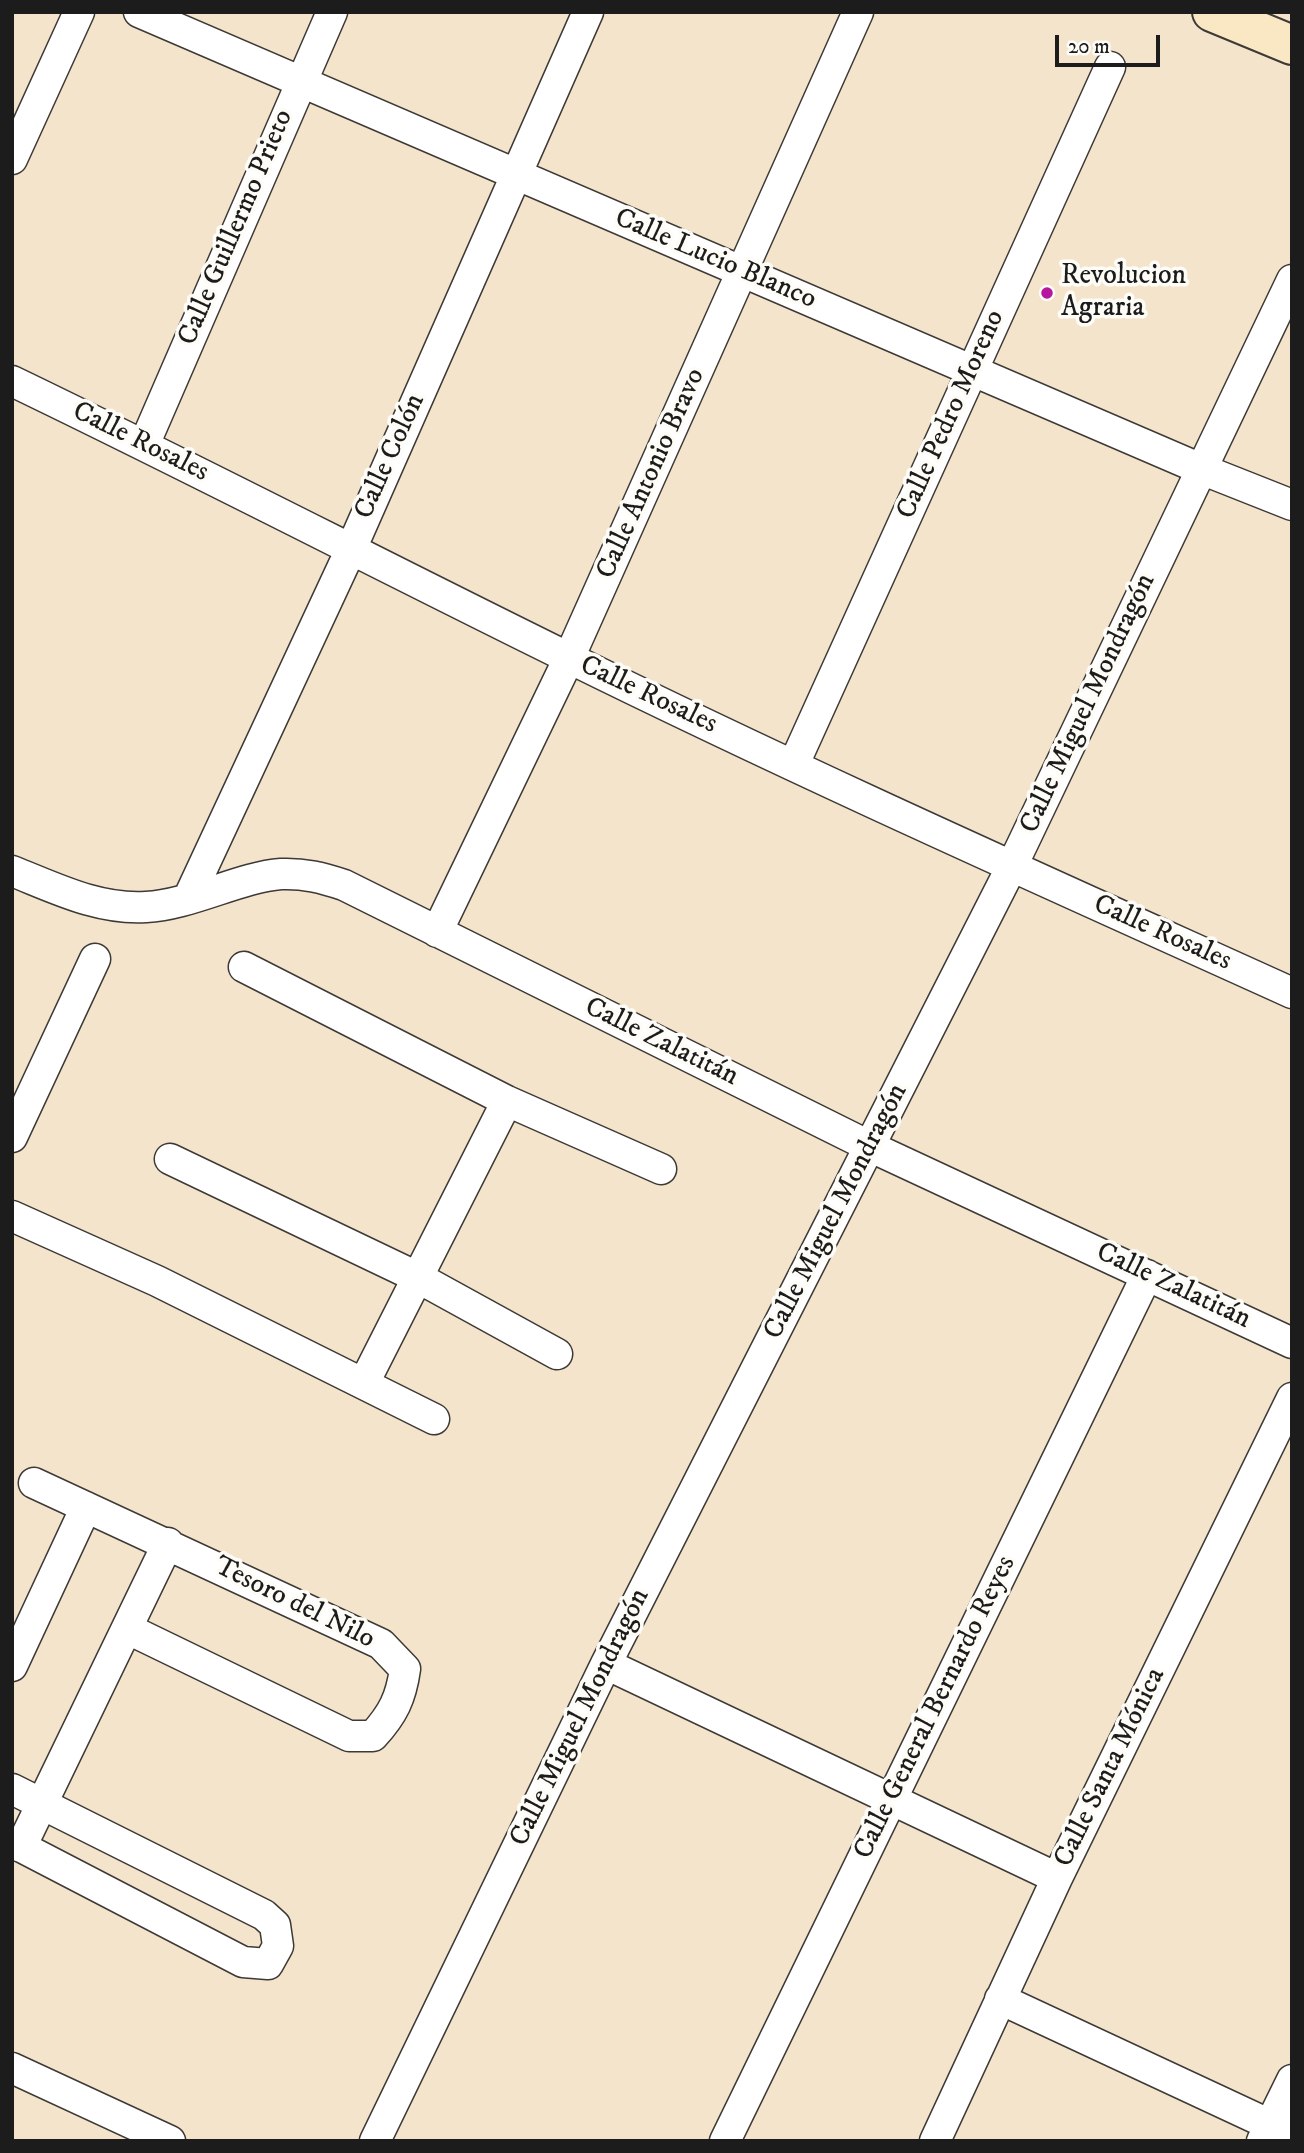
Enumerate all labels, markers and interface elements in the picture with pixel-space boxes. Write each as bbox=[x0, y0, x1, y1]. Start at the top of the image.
scale bar bbox=[1059, 21, 1164, 65]
text: 20 m bbox=[1068, 34, 1110, 60]
street label: Calle Guillermo Prieto bbox=[172, 105, 302, 351]
street label: Calle Lucio Blanco bbox=[609, 202, 821, 318]
place label: Revolucion Agraria bbox=[1061, 260, 1186, 326]
marker: Revolucion Agraria bbox=[1039, 285, 1055, 301]
street label: Calle Pedro Moreno bbox=[891, 305, 1013, 525]
street label: Calle Antonio Bravo bbox=[591, 364, 713, 584]
street label: Calle Colón bbox=[348, 389, 434, 525]
street label: Calle Rosales bbox=[66, 396, 214, 490]
street label: Calle Miguel Mondragón bbox=[1014, 569, 1164, 839]
street label: Calle Rosales bbox=[574, 650, 722, 742]
street label: Calle Rosales bbox=[1088, 889, 1236, 979]
street label: Calle Zalatitán bbox=[579, 991, 743, 1095]
street label: Calle Miguel Mondragón bbox=[758, 1079, 916, 1345]
street label: Calle Zalatitán bbox=[1090, 1237, 1256, 1337]
street label: Tesoro del Nilo bbox=[208, 1551, 380, 1657]
street label: Calle General Bernardo Reyes bbox=[848, 1551, 1024, 1865]
street label: Calle Miguel Mondragón bbox=[504, 1584, 658, 1852]
street label: Calle Santa Mónica bbox=[1048, 1663, 1174, 1873]

